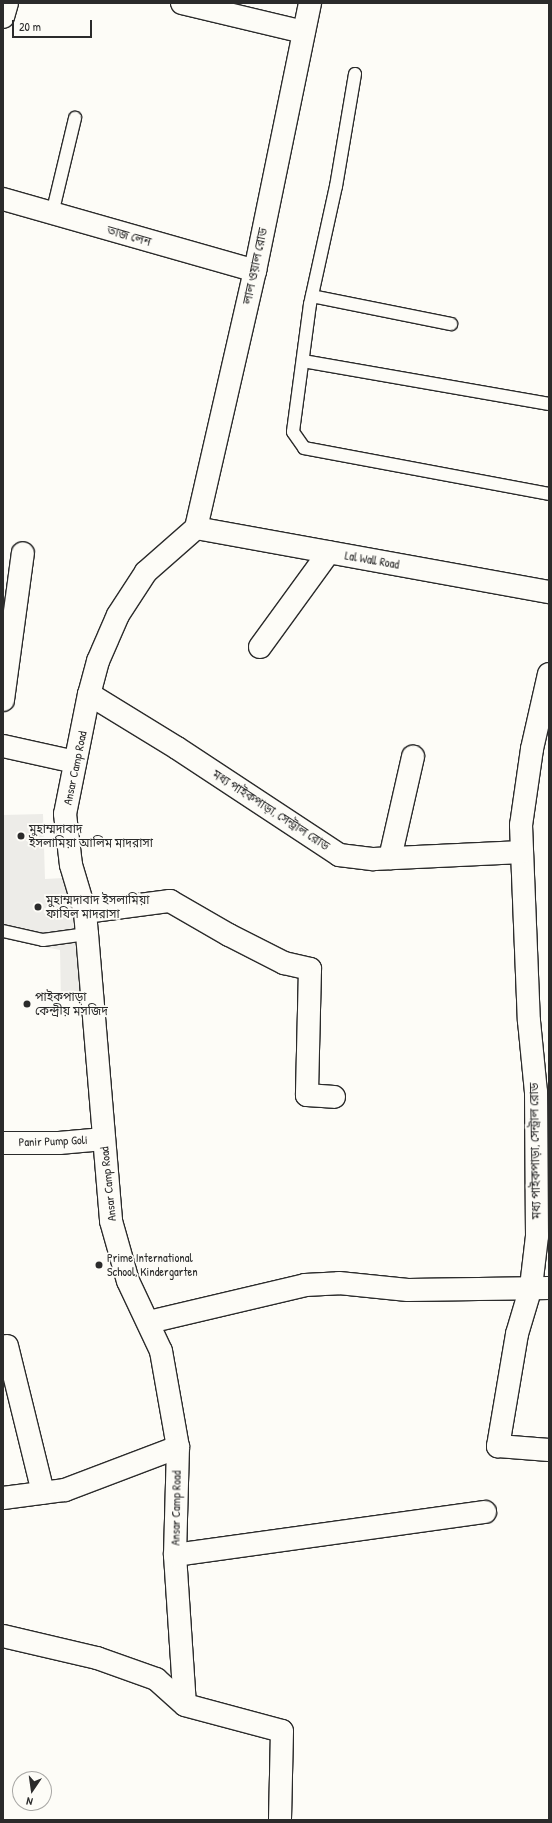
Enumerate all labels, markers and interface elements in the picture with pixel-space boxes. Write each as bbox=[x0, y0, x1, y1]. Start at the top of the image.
scale bar bbox=[14, 12, 94, 38]
text: 20 m bbox=[19, 18, 41, 35]
street label: তাজ লেন bbox=[105, 223, 153, 249]
street label: লাল ওয়াল রোড bbox=[240, 226, 270, 306]
street label: Lal Wall Road bbox=[344, 548, 400, 572]
street label: Ansar Camp Road bbox=[60, 730, 90, 806]
street label: মধ্য পাইকপাড়া, সেন্ট্রাল রোড bbox=[210, 767, 332, 853]
place label: মুহাম্মদাবাদ ইসলামিয়া আলিম মাদরাসা bbox=[29, 822, 153, 850]
marker: মুহাম্মদাবাদ ইসলামিয়া আলিম মাদরাসা bbox=[16, 831, 26, 841]
place label: মুহাম্মদাবাদ ইসলামিয়া ফাযিল মাদরাসা bbox=[46, 893, 149, 921]
marker: মুহাম্মদাবাদ ইসলামিয়া ফাযিল মাদরাসা bbox=[33, 902, 43, 912]
place label: পাইকপাড়া কেন্দ্রীয় মসজিদ bbox=[35, 990, 108, 1018]
marker: পাইকপাড়া কেন্দ্রীয় মসজিদ bbox=[22, 999, 32, 1009]
street label: মধ্য পাইকপাড়া, সেন্ট্রাল রোড bbox=[527, 1083, 543, 1219]
street label: Panir Pump Goli bbox=[18, 1133, 88, 1149]
street label: Ansar Camp Road bbox=[97, 1146, 119, 1222]
place label: Prime International School, Kindergarten bbox=[107, 1251, 198, 1279]
marker: Prime International School, Kindergarten bbox=[94, 1260, 104, 1270]
street label: Ansar Camp Road bbox=[168, 1470, 184, 1546]
north arrow bbox=[12, 1771, 52, 1811]
text: N bbox=[25, 1794, 34, 1809]

